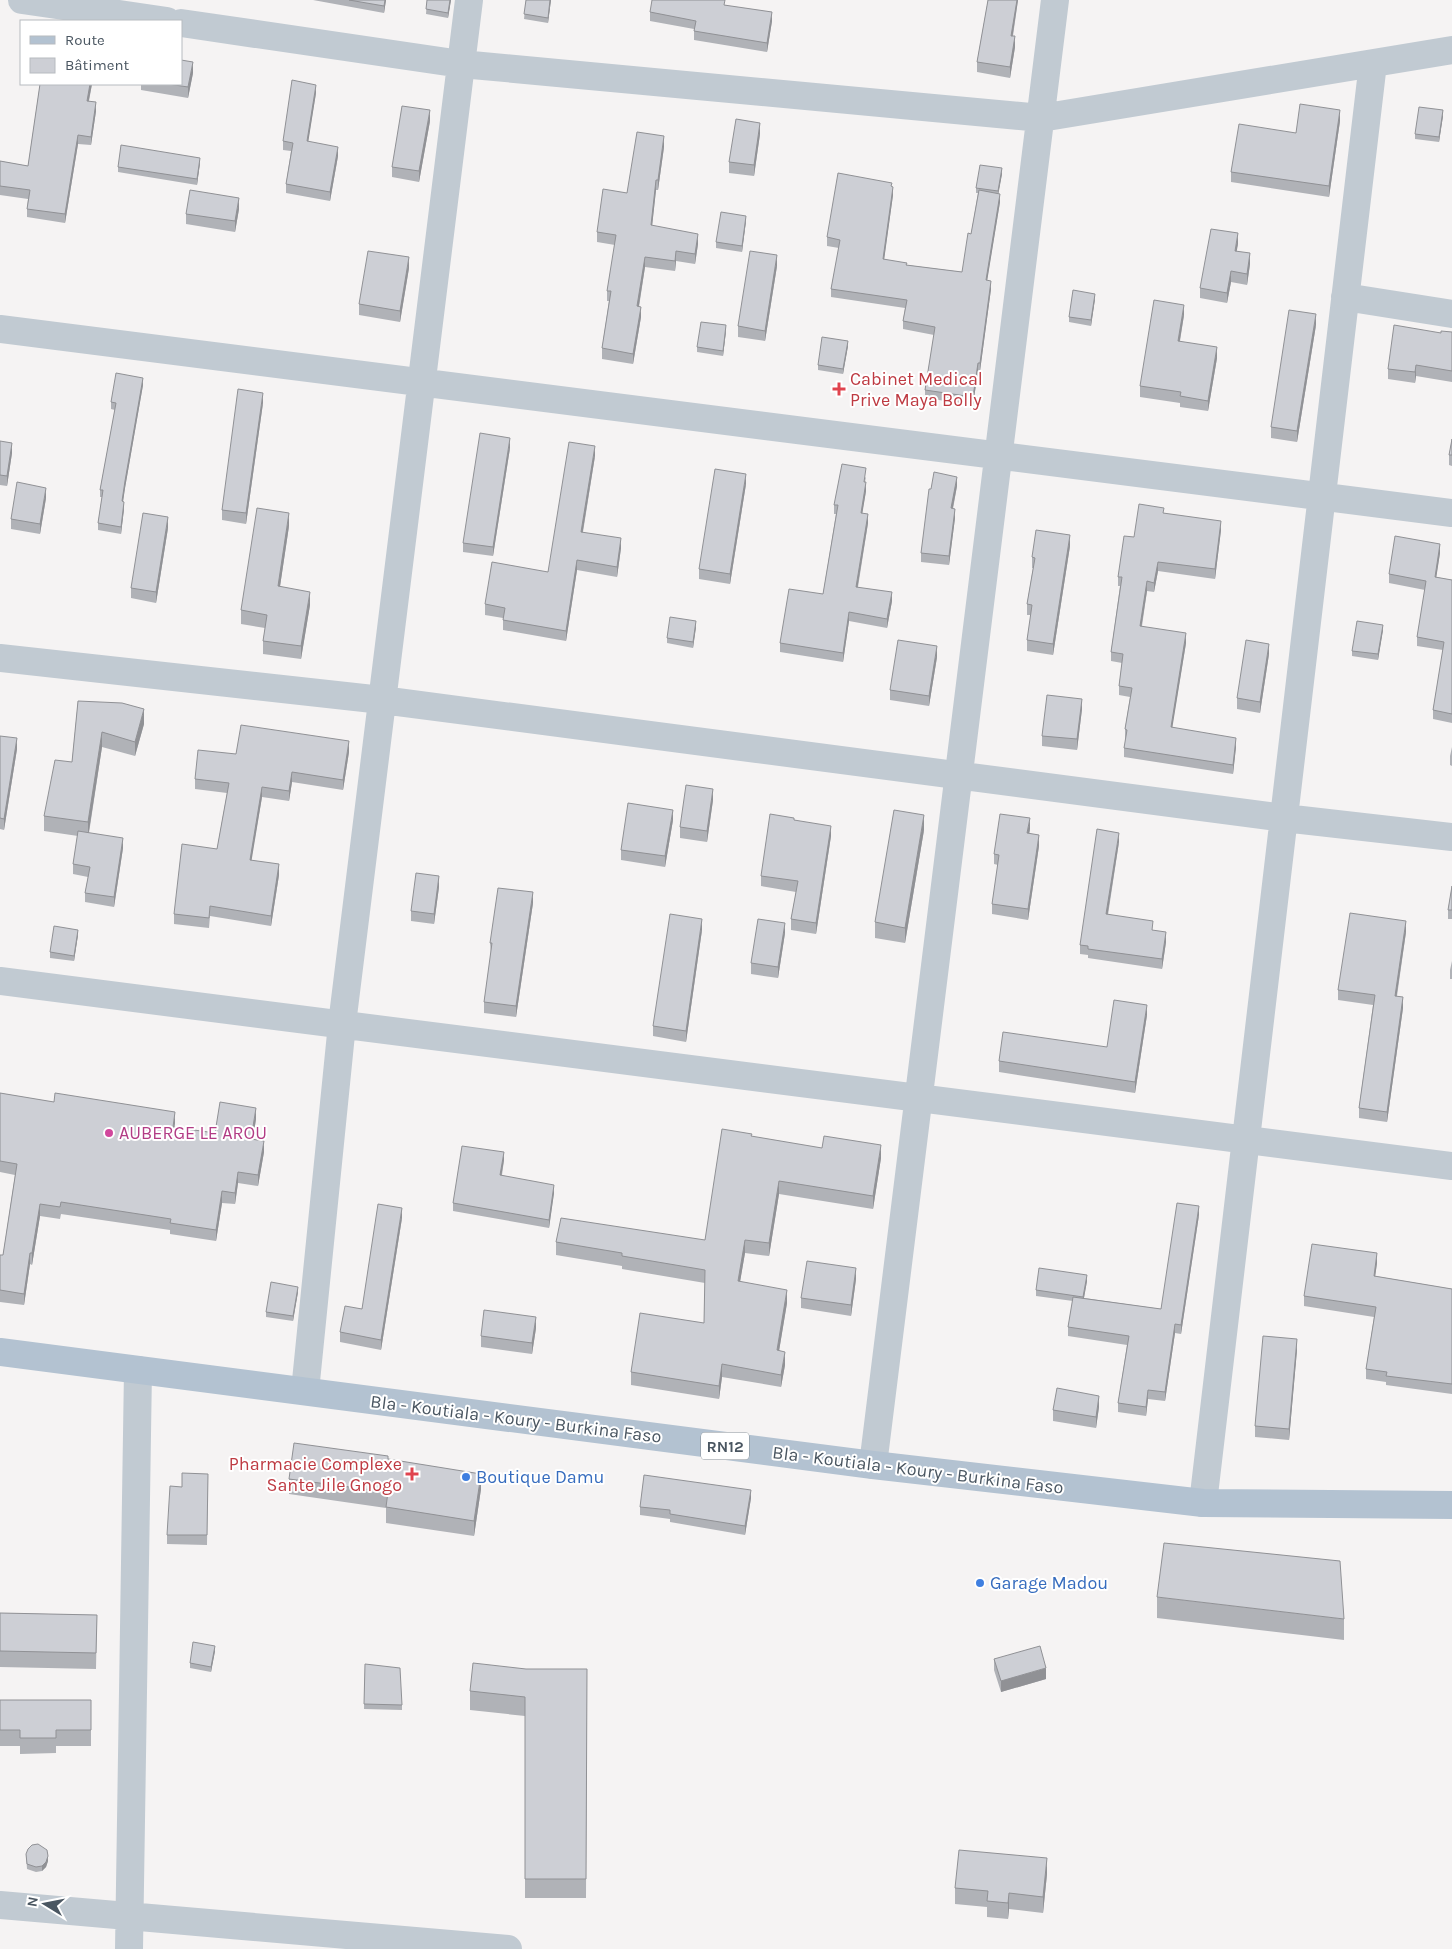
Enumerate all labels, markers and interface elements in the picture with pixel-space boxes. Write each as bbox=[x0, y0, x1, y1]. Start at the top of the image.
legend bbox=[20, 20, 182, 85]
text: Route bbox=[65, 31, 105, 49]
text: Bâtiment bbox=[65, 56, 129, 74]
place label: Cabinet Medical Prive Maya Bolly bbox=[850, 368, 983, 411]
marker: Cabinet Medical Prive Maya Bolly bbox=[832, 382, 846, 396]
place label: AUBERGE LE AROU bbox=[119, 1122, 267, 1144]
marker: AUBERGE LE AROU bbox=[103, 1127, 115, 1139]
street label: Bla - Koutiala - Koury - Burkina Faso bbox=[369, 1390, 663, 1448]
road number: RN12 bbox=[701, 1432, 749, 1460]
street label: Bla - Koutiala - Koury - Burkina Faso bbox=[771, 1441, 1065, 1499]
place label: Pharmacie Complexe Sante Jile Gnogo bbox=[229, 1453, 402, 1496]
place label: Boutique Damu bbox=[476, 1466, 605, 1488]
marker: Pharmacie Complexe Sante Jile Gnogo bbox=[406, 1468, 418, 1480]
marker: Boutique Damu bbox=[460, 1471, 472, 1483]
place label: Garage Madou bbox=[990, 1572, 1108, 1594]
marker: Garage Madou bbox=[974, 1577, 986, 1589]
north arrow bbox=[20, 1879, 70, 1929]
text: N bbox=[23, 1895, 42, 1908]

